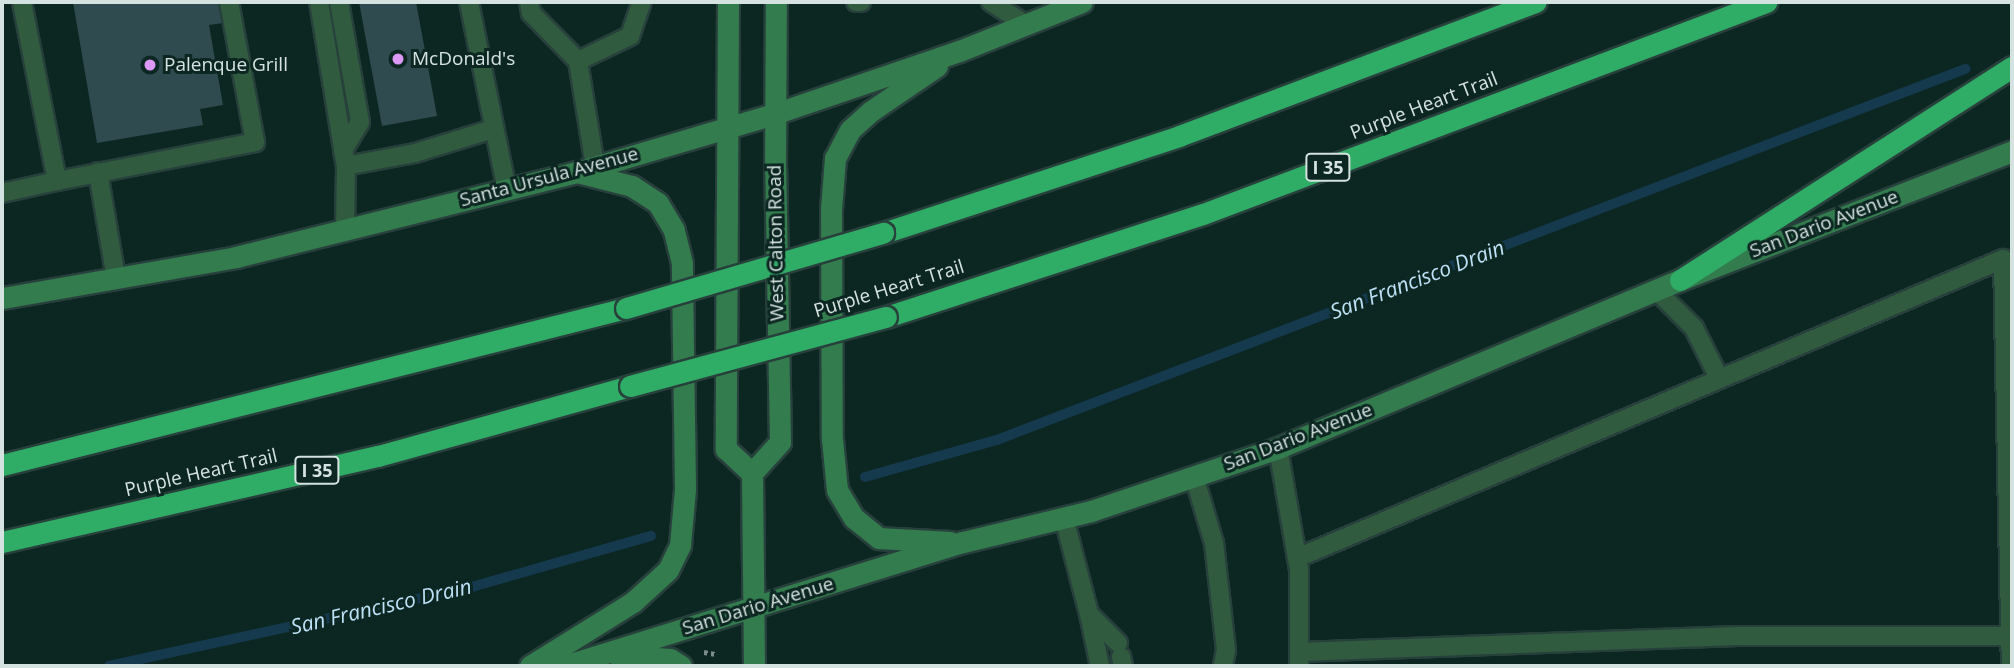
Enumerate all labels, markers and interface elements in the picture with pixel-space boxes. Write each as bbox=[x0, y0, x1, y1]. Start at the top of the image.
place label: McDonald's bbox=[412, 48, 515, 70]
marker: McDonald's bbox=[390, 51, 406, 67]
place label: Palenque Grill bbox=[164, 54, 288, 76]
marker: Palenque Grill bbox=[142, 57, 158, 73]
street label: Purple Heart Trail bbox=[1347, 67, 1501, 145]
street label: Santa Ursula Avenue bbox=[457, 142, 641, 212]
road number: I 35 bbox=[1305, 152, 1351, 182]
street label: West Calton Road bbox=[763, 165, 789, 321]
street label: San Dario Avenue bbox=[1747, 185, 1901, 263]
water label: San Francisco Drain bbox=[1326, 234, 1508, 324]
street label: Purple Heart Trail bbox=[811, 255, 967, 323]
street label: San Dario Avenue bbox=[1221, 398, 1375, 476]
street label: Purple Heart Trail bbox=[122, 444, 280, 502]
road number: I 35 bbox=[294, 456, 340, 484]
street label: San Dario Avenue bbox=[680, 572, 836, 640]
water label: San Francisco Drain bbox=[288, 573, 474, 639]

